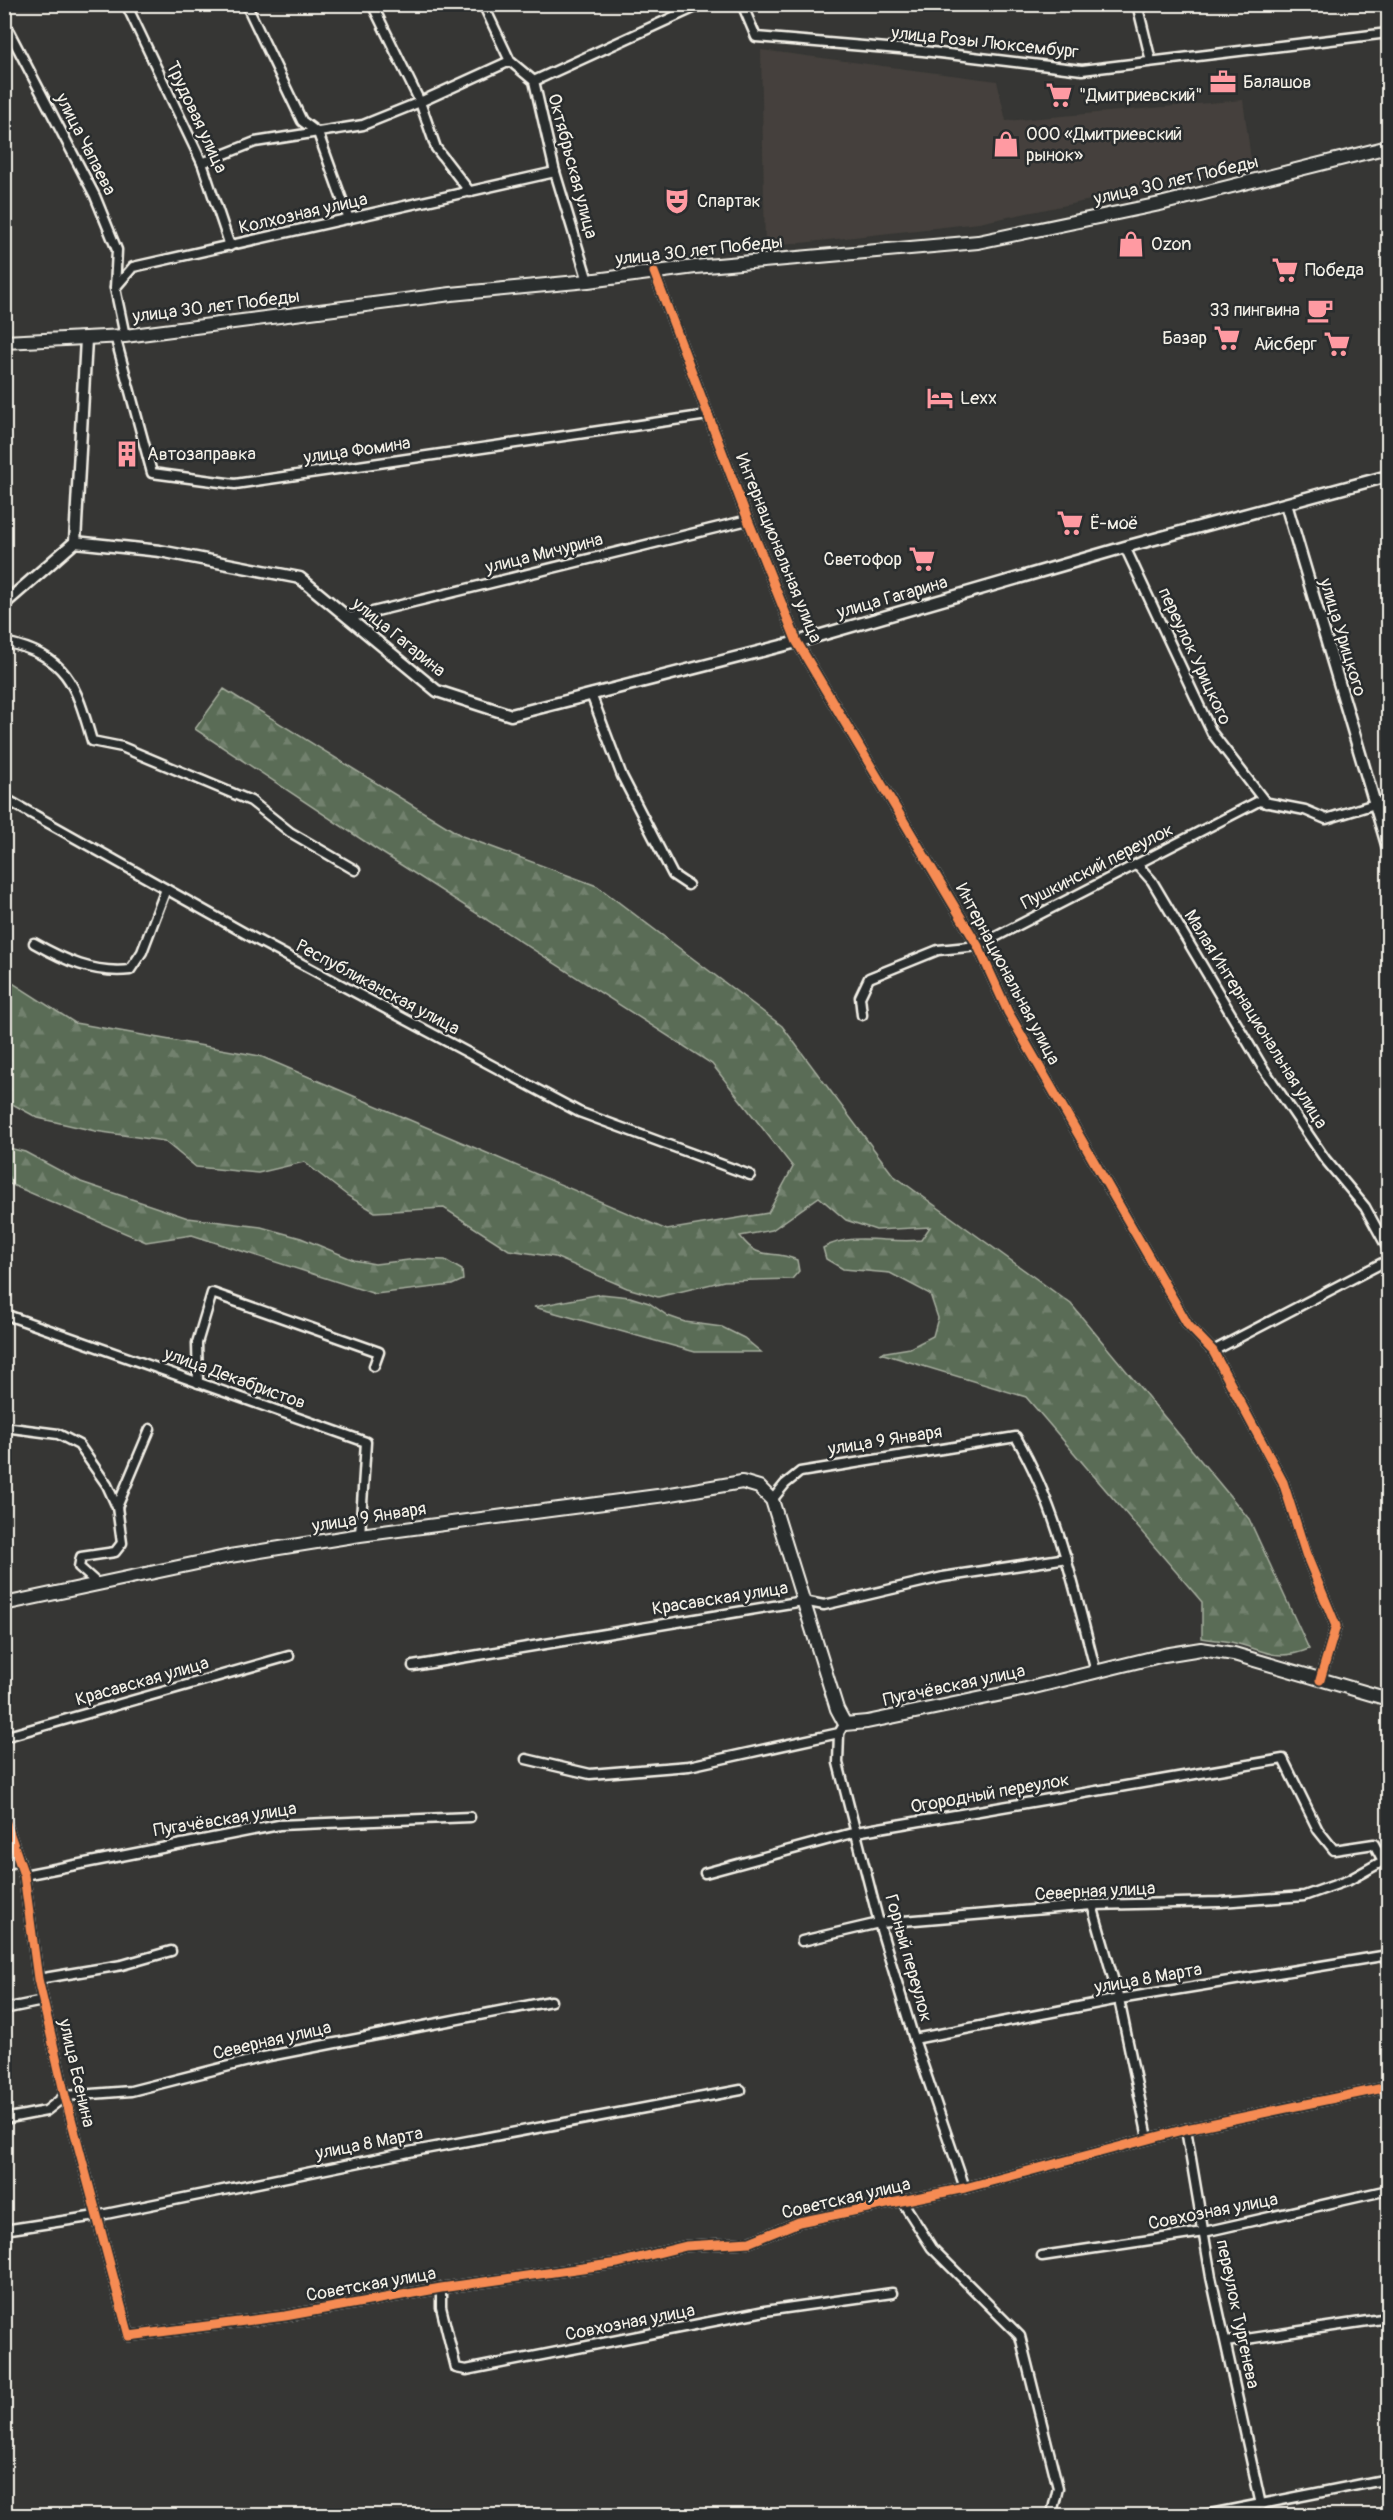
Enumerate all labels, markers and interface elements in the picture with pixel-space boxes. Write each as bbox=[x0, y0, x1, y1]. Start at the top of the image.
street label: улица Розы Люксембург bbox=[889, 21, 1080, 64]
street label: Трудовая улица bbox=[161, 57, 233, 177]
office icon: Балашов bbox=[1208, 67, 1238, 97]
place label: Балашов bbox=[1243, 71, 1311, 94]
supermarket icon: "Дмитриевский" bbox=[1044, 80, 1074, 110]
place label: "Дмитриевский" bbox=[1079, 84, 1203, 107]
street label: улица Чапаева bbox=[50, 88, 121, 199]
street label: Октябрьская улица bbox=[542, 91, 603, 241]
place label: ООО «Дмитриевский рынок» bbox=[1026, 123, 1182, 167]
shop icon: ООО «Дмитриевский рынок» bbox=[991, 129, 1021, 159]
street label: улица 30 лет Победы bbox=[1091, 150, 1261, 211]
theatre icon: Спартак bbox=[662, 186, 692, 216]
street label: Колхозная улица bbox=[237, 188, 370, 239]
place label: Спартак bbox=[697, 190, 761, 213]
shop icon: Ozon bbox=[1116, 229, 1146, 259]
street label: улица 30 лет Победы bbox=[613, 230, 784, 271]
place label: Ozon bbox=[1151, 233, 1191, 256]
supermarket icon: Победа bbox=[1270, 255, 1300, 285]
place label: Победа bbox=[1305, 259, 1364, 282]
street label: улица 30 лет Победы bbox=[130, 285, 301, 328]
cafe icon: 33 пингвина bbox=[1305, 295, 1335, 325]
place label: 33 пингвина bbox=[1209, 299, 1300, 322]
supermarket icon: Базар bbox=[1212, 323, 1242, 353]
place label: Базар bbox=[1162, 327, 1207, 350]
supermarket icon: Айсберг bbox=[1322, 329, 1352, 359]
place label: Айсберг bbox=[1254, 333, 1317, 356]
hotel icon: Lexx bbox=[925, 383, 955, 413]
place label: Lexx bbox=[960, 387, 997, 410]
street label: улица Фомина bbox=[301, 432, 412, 470]
building icon: Автозаправка bbox=[112, 439, 142, 469]
place label: Автозаправка bbox=[147, 443, 256, 466]
street label: Интернациональная улица bbox=[730, 450, 827, 646]
supermarket icon: Ё-моё bbox=[1055, 508, 1085, 538]
place label: Ё-моё bbox=[1090, 512, 1138, 535]
street label: улица Мичурина bbox=[482, 528, 605, 579]
supermarket icon: Светофор bbox=[907, 544, 937, 574]
place label: Светофор bbox=[824, 548, 902, 571]
street label: улица Гагарина bbox=[833, 571, 950, 625]
street label: улица Урицкого bbox=[1313, 574, 1371, 699]
street label: переулок Урицкого bbox=[1153, 584, 1237, 729]
street label: улица Гагарина bbox=[346, 592, 450, 682]
street label: Пушкинский переулок bbox=[1017, 818, 1177, 915]
street label: Интернациональная улица bbox=[950, 880, 1065, 1069]
street label: Малая Интернациональная улица bbox=[1179, 906, 1333, 1133]
street label: Республиканская улица bbox=[292, 935, 464, 1040]
street label: улица Декабристов bbox=[160, 1342, 309, 1415]
street label: улица 9 Января bbox=[825, 1420, 944, 1461]
street label: улица 9 Января bbox=[309, 1497, 428, 1538]
street label: Красавская улица bbox=[650, 1576, 790, 1621]
street label: Красавская улица bbox=[73, 1651, 211, 1711]
street label: Пугачёвская улица bbox=[881, 1659, 1027, 1712]
street label: Огородный переулок bbox=[909, 1768, 1071, 1819]
street label: Пугачёвская улица bbox=[152, 1797, 298, 1842]
street label: Северная улица bbox=[1034, 1877, 1156, 1906]
street label: Горный переулок bbox=[879, 1892, 938, 2024]
street label: улица 8 Марта bbox=[1091, 1958, 1204, 1999]
street label: улица Есенина bbox=[53, 2016, 100, 2130]
street label: Северная улица bbox=[211, 2016, 334, 2065]
street label: улица 8 Марта bbox=[312, 2122, 425, 2165]
street label: Советская улица bbox=[779, 2172, 913, 2224]
street label: Совхозная улица bbox=[1146, 2188, 1280, 2235]
street label: переулок Тургенева bbox=[1210, 2238, 1265, 2391]
street label: Советская улица bbox=[304, 2262, 438, 2307]
street label: Совхозная улица bbox=[563, 2299, 697, 2346]

